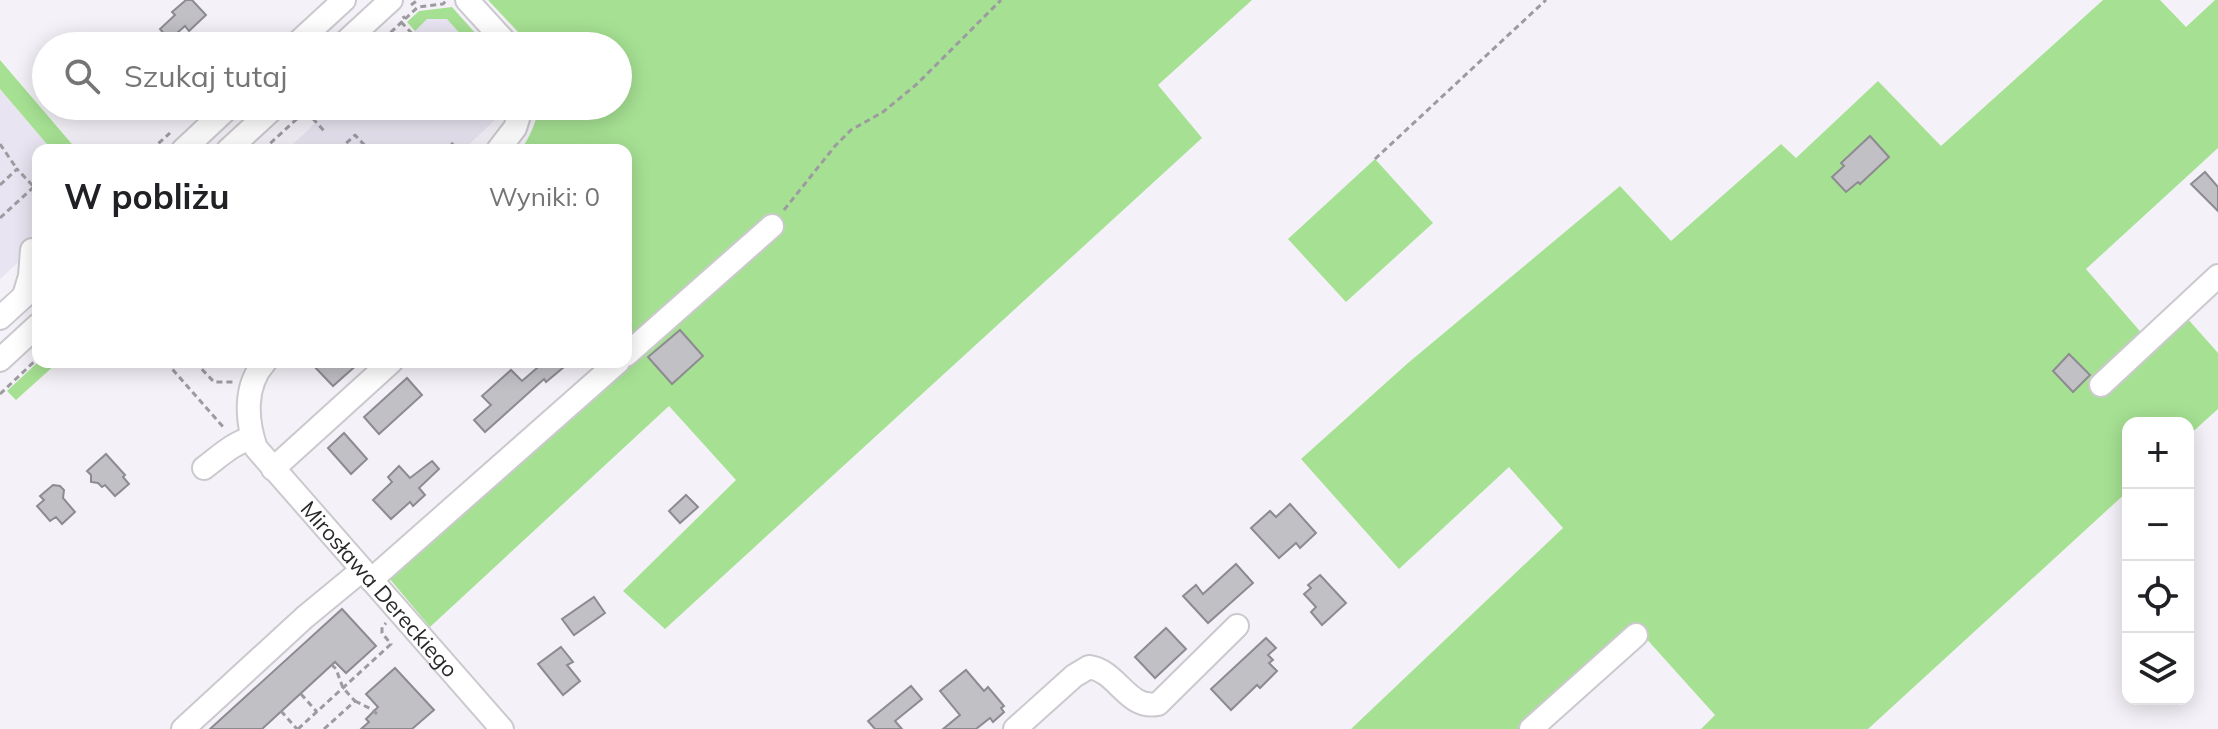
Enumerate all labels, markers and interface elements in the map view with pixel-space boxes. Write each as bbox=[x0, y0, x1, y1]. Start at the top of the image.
search box bbox=[32, 32, 632, 120]
icon: search bbox=[60, 54, 104, 98]
text: Szukaj tutaj bbox=[124, 57, 287, 95]
text: W pobliżu bbox=[64, 175, 230, 218]
text: Wyniki: 0 bbox=[489, 180, 600, 213]
map controls bbox=[2122, 417, 2194, 705]
button: + bbox=[2122, 417, 2194, 489]
button: − bbox=[2122, 489, 2194, 561]
street label: Mirosława Dereckiego bbox=[295, 495, 464, 683]
button: locate bbox=[2122, 561, 2194, 633]
button: layers bbox=[2122, 633, 2194, 705]

